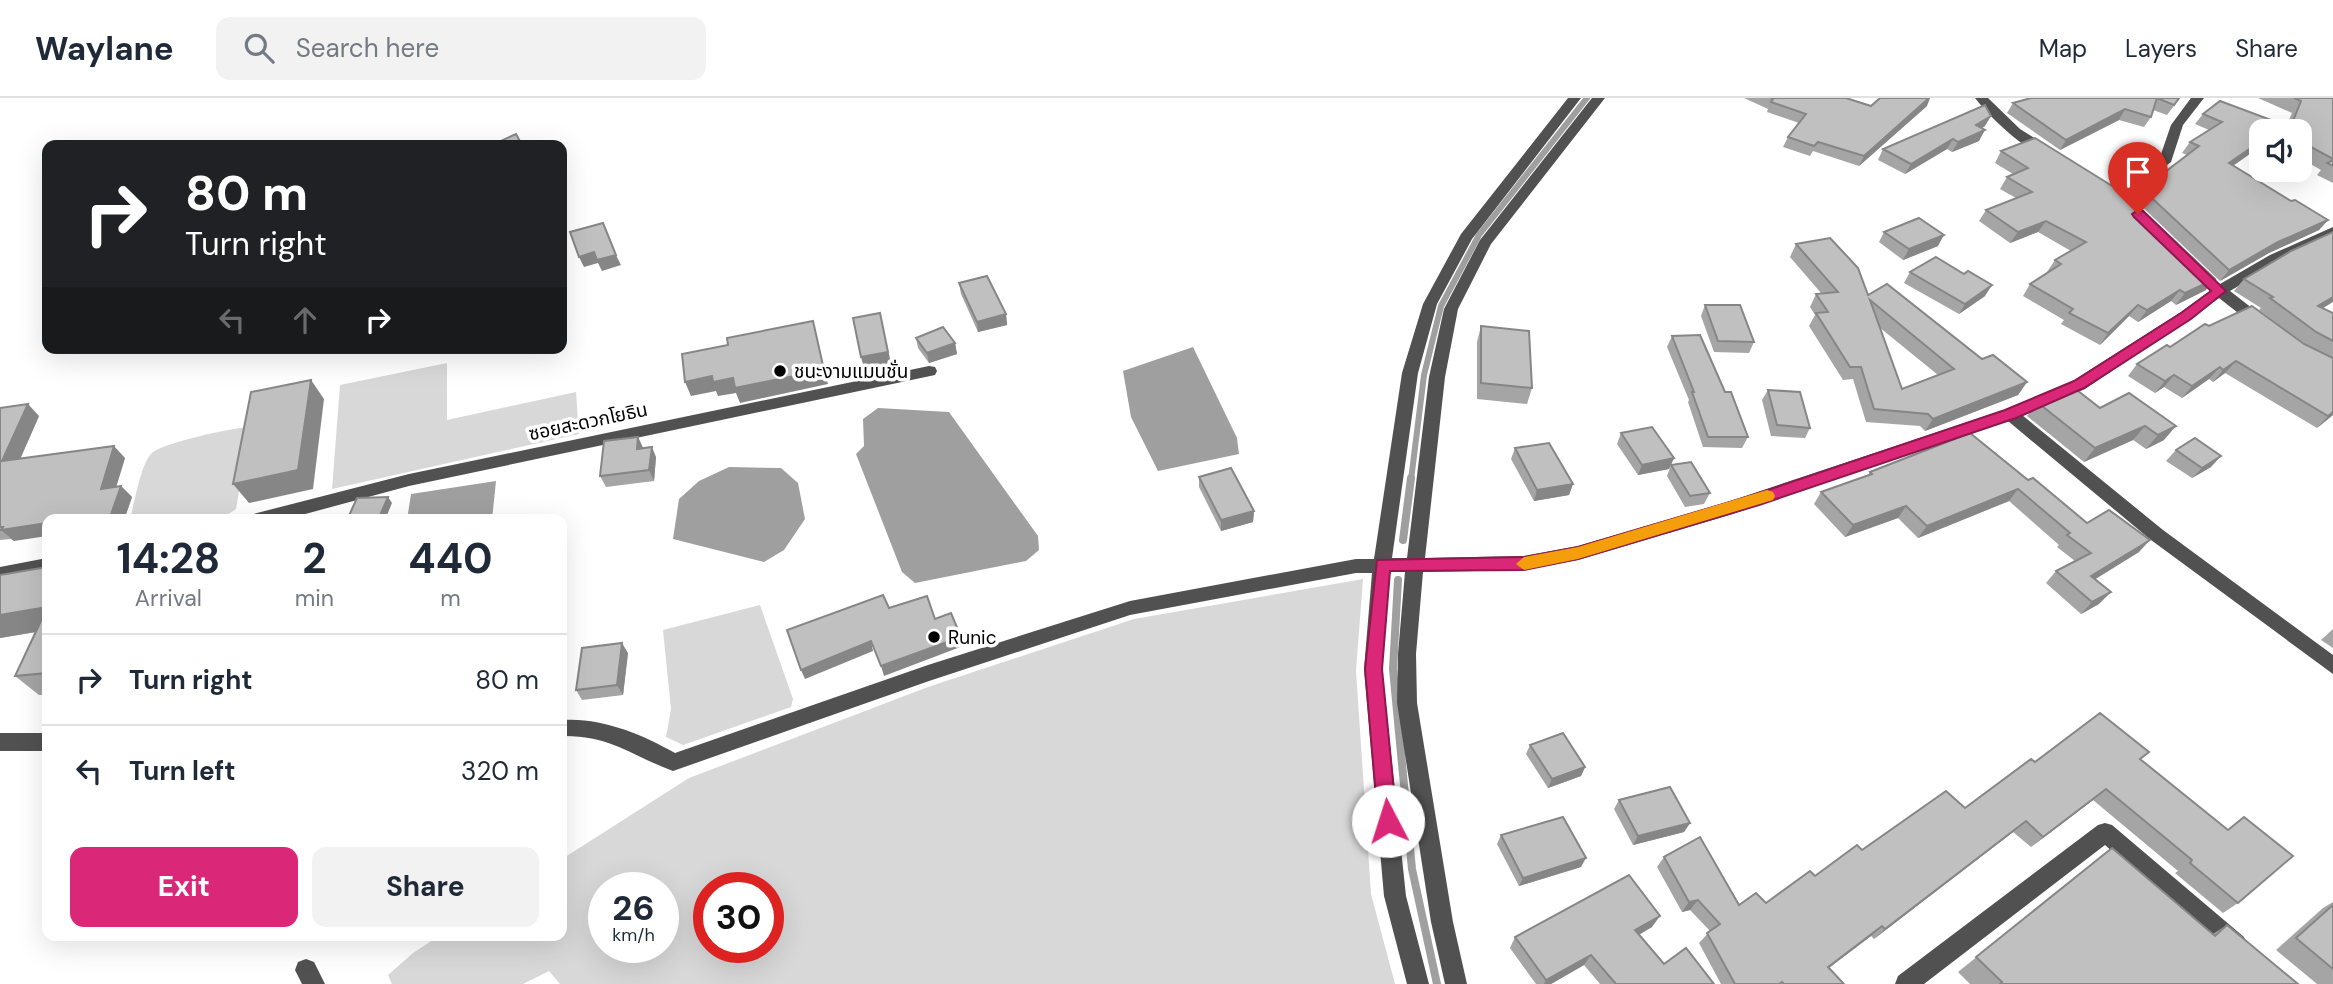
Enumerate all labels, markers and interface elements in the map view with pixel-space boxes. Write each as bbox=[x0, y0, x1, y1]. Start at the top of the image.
search box bbox=[216, 17, 706, 80]
text: Waylane bbox=[35, 27, 174, 70]
icon: search bbox=[240, 29, 278, 67]
text: Search here bbox=[296, 31, 439, 65]
text: Map bbox=[2039, 33, 2087, 64]
text: Layers bbox=[2125, 33, 2197, 64]
text: Share bbox=[2235, 33, 2298, 64]
map controls bbox=[2249, 119, 2312, 182]
button: sound bbox=[2249, 119, 2312, 182]
pin bbox=[2108, 142, 2168, 214]
icon: arrive bbox=[2119, 153, 2157, 191]
text: 80 m bbox=[185, 161, 308, 225]
icon: right bbox=[70, 168, 161, 259]
text: Turn right bbox=[185, 223, 327, 265]
icon: left bbox=[213, 301, 251, 339]
icon: ahead bbox=[286, 301, 324, 339]
icon: right bbox=[359, 301, 397, 339]
place label: ชนะงามแมนชั่น bbox=[794, 359, 908, 384]
marker: ชนะงามแมนชั่น bbox=[772, 363, 788, 379]
street label: ซอยสะดวกโยธิน bbox=[526, 397, 650, 446]
text: 14:28 bbox=[116, 531, 220, 586]
text: 2 bbox=[302, 531, 326, 586]
text: 440 bbox=[408, 531, 493, 586]
text: Arrival bbox=[135, 583, 202, 613]
text: min bbox=[295, 583, 334, 613]
text: m bbox=[440, 583, 461, 613]
place label: Runic bbox=[948, 625, 997, 650]
marker: Runic bbox=[926, 629, 942, 645]
icon: right bbox=[70, 661, 108, 699]
text: Turn right bbox=[129, 663, 253, 697]
text: 80 m bbox=[475, 663, 539, 697]
icon: left bbox=[70, 752, 108, 790]
text: Turn left bbox=[129, 754, 236, 788]
text: 320 m bbox=[461, 754, 539, 788]
position arrow bbox=[1351, 784, 1425, 858]
button: Exit bbox=[70, 847, 298, 927]
button: Share bbox=[312, 847, 539, 927]
speed limit sign: 30 bbox=[693, 872, 784, 963]
text: 26 bbox=[612, 885, 655, 931]
text: km/h bbox=[612, 923, 655, 947]

